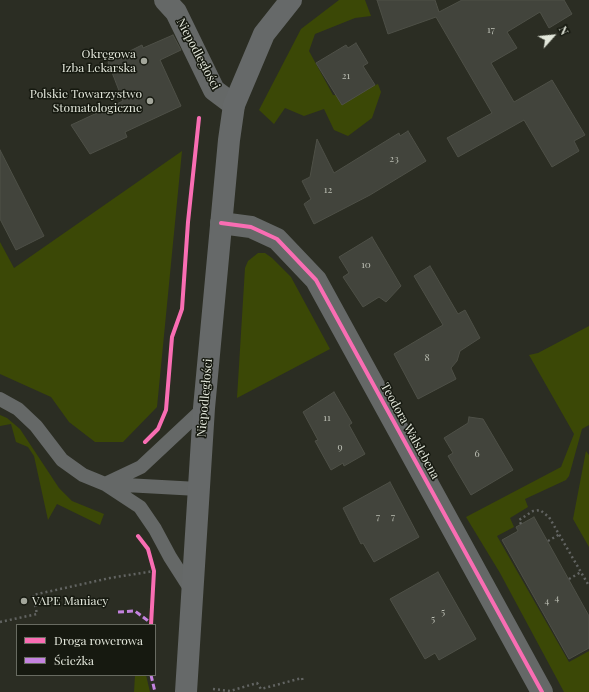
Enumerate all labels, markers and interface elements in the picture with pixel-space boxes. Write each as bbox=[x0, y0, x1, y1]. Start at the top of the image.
street label: Niepodległości bbox=[173, 16, 223, 92]
north arrow bbox=[533, 16, 573, 56]
text: N bbox=[556, 23, 573, 37]
house number: 17 bbox=[487, 24, 495, 36]
place label: Okręgowa Izba Lekarska bbox=[62, 47, 136, 75]
marker: Okręgowa Izba Lekarska bbox=[139, 56, 149, 66]
house number: 21 bbox=[342, 70, 350, 82]
place label: Polskie Towarzystwo Stomatologiczne bbox=[30, 87, 142, 115]
marker: Polskie Towarzystwo Stomatologiczne bbox=[145, 96, 155, 106]
house number: 23 bbox=[389, 153, 399, 165]
house number: 12 bbox=[324, 184, 332, 196]
house number: 10 bbox=[361, 259, 371, 271]
house number: 8 bbox=[424, 352, 430, 364]
street label: Niepodległości bbox=[194, 358, 216, 438]
street label: Teodora Walslebena bbox=[378, 380, 442, 482]
house number: 11 bbox=[323, 412, 331, 424]
house number: 9 bbox=[337, 441, 343, 453]
house number: 6 bbox=[474, 448, 480, 460]
house number: 7 bbox=[376, 511, 380, 523]
house number: 7 bbox=[391, 511, 395, 523]
house number: 4 bbox=[555, 592, 559, 604]
place label: VAPE Maniacy bbox=[32, 594, 108, 608]
house number: 4 bbox=[545, 595, 549, 607]
marker: VAPE Maniacy bbox=[19, 596, 29, 606]
house number: 5 bbox=[441, 606, 445, 618]
house number: 5 bbox=[431, 613, 435, 625]
legend bbox=[16, 624, 156, 676]
text: Droga rowerowa bbox=[54, 632, 143, 648]
text: Ścieżka bbox=[54, 652, 94, 668]

